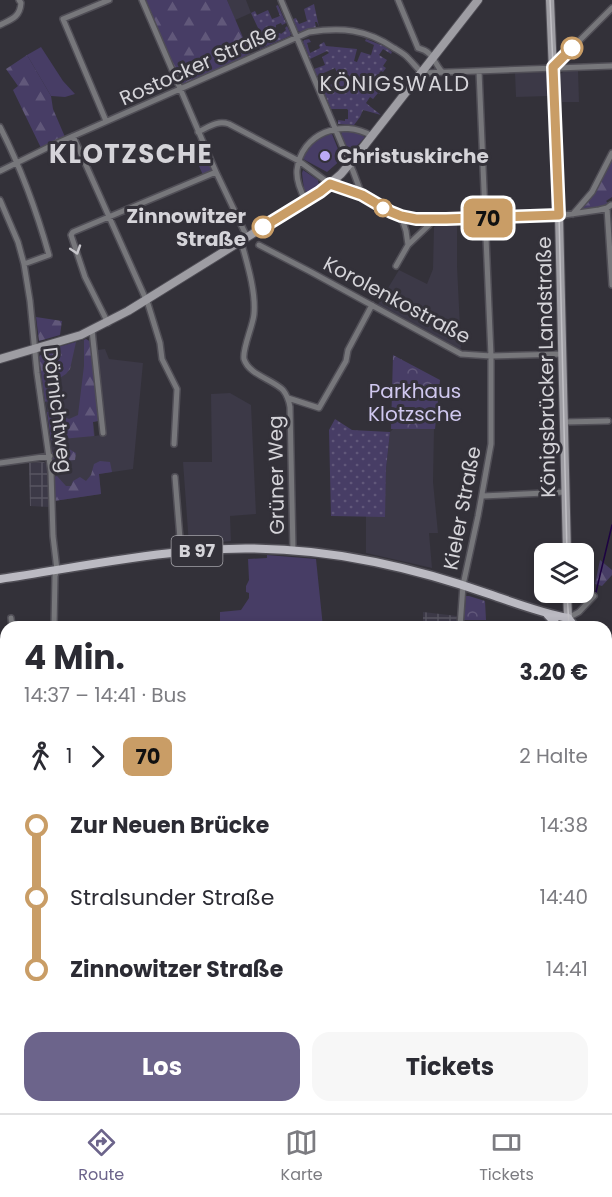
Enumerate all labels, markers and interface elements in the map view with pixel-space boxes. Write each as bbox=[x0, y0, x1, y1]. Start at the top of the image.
street label: Rostocker Straße bbox=[115, 18, 281, 112]
unlabelled marker bbox=[561, 37, 583, 59]
district label: KÖNIGSWALD bbox=[319, 69, 471, 98]
district label: KLOTZSCHE bbox=[49, 136, 213, 172]
place label: Christuskirche bbox=[337, 142, 489, 170]
marker: Christuskirche bbox=[318, 149, 332, 163]
line badge: 70 bbox=[461, 198, 515, 238]
unlabelled marker bbox=[374, 199, 392, 217]
place label: Zinnowitzer Straße bbox=[126, 202, 246, 253]
text: 70 bbox=[476, 204, 500, 233]
marker: Zinnowitzer Straße bbox=[252, 216, 274, 238]
street label: Königsbrücker Landstraße bbox=[530, 236, 562, 498]
one-way arrow bbox=[69, 244, 82, 255]
street label: Korolenkostraße bbox=[318, 249, 476, 351]
street label: Dörnichtweg bbox=[36, 345, 80, 475]
park label: Parkhaus Klotzsche bbox=[368, 377, 462, 428]
street label: Grüner Weg bbox=[261, 415, 291, 535]
street label: Kieler Straße bbox=[436, 444, 488, 572]
road number: B 97 bbox=[172, 536, 222, 566]
map controls bbox=[534, 543, 594, 603]
button: layers bbox=[534, 543, 594, 603]
text: 4 Min. bbox=[24, 634, 125, 681]
text: 3.20 € bbox=[519, 657, 588, 688]
text: 14:37 – 14:41 · Bus bbox=[24, 681, 187, 709]
icon: walk bbox=[24, 740, 57, 773]
icon: forward bbox=[81, 740, 114, 773]
text: 1 bbox=[66, 742, 72, 770]
text: 70 bbox=[135, 742, 160, 771]
text: 2 Halte bbox=[519, 742, 588, 770]
text: Zur Neuen Brücke bbox=[70, 810, 269, 841]
text: 14:38 bbox=[540, 811, 588, 839]
text: Stralsunder Straße bbox=[70, 882, 274, 913]
text: 14:40 bbox=[540, 883, 588, 911]
text: Zinnowitzer Straße bbox=[70, 954, 283, 985]
text: 14:41 bbox=[546, 955, 588, 983]
button: Los bbox=[24, 1032, 300, 1101]
button: Tickets bbox=[312, 1032, 588, 1101]
tab: Route bbox=[78, 1126, 124, 1187]
tab: Karte bbox=[281, 1126, 323, 1187]
tab: Tickets bbox=[479, 1126, 534, 1187]

